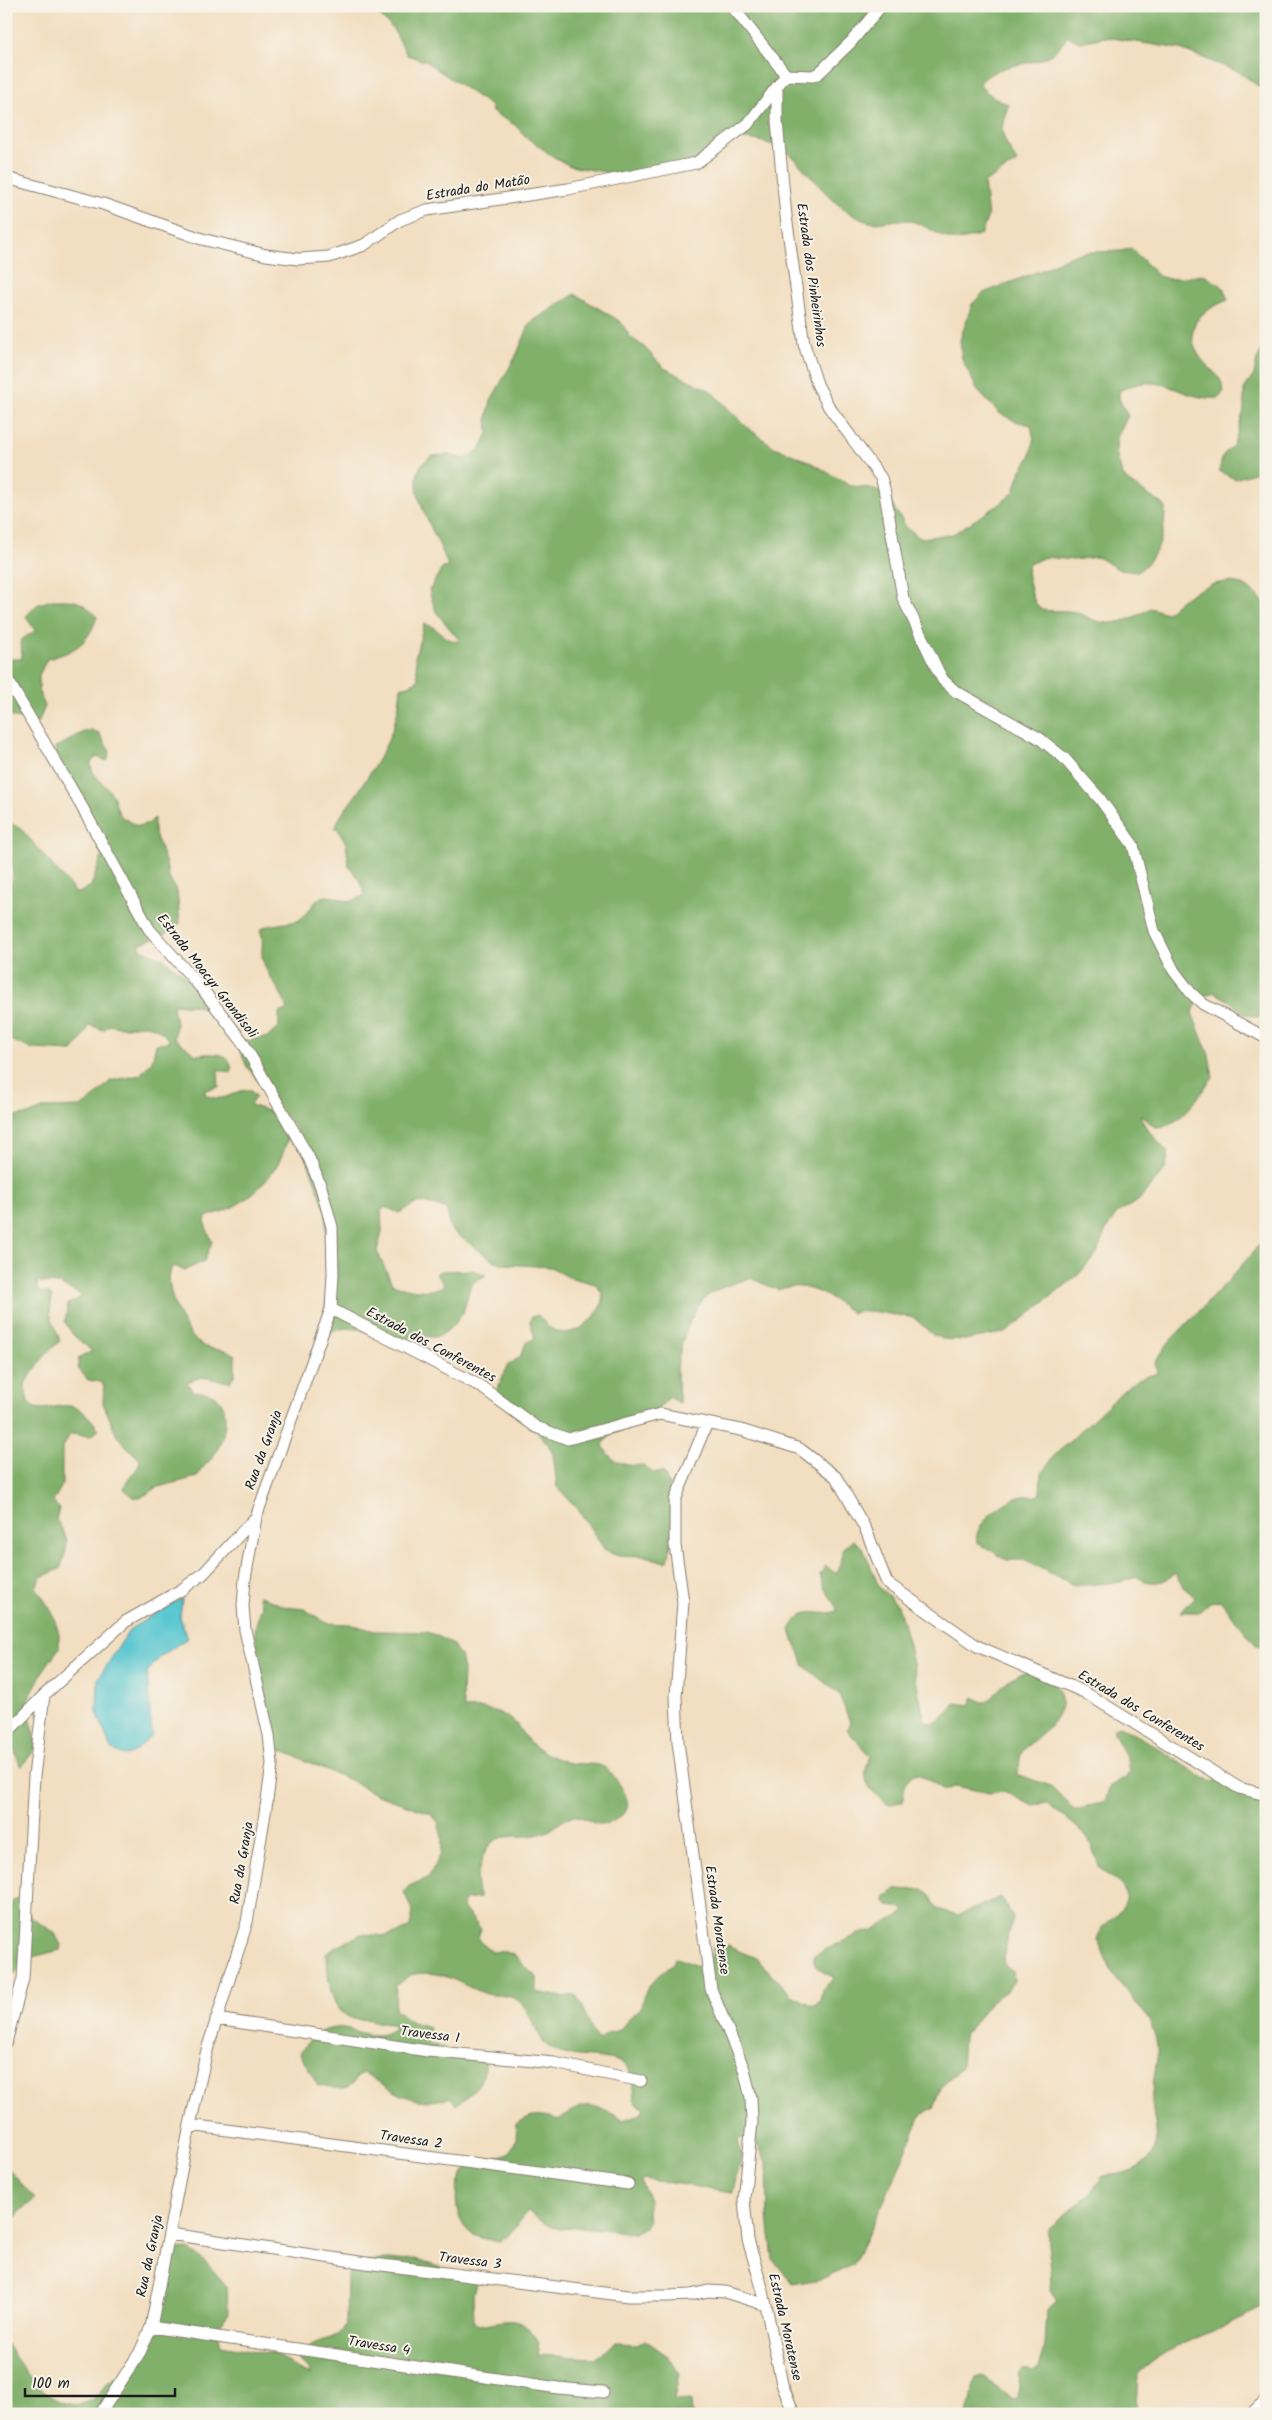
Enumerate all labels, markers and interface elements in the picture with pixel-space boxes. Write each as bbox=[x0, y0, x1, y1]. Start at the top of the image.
street label: Estrada do Matão bbox=[424, 169, 532, 207]
street label: Estrada dos Pinheirinhos bbox=[790, 201, 832, 349]
street label: Estrada Moacyr Grandisoli bbox=[151, 909, 263, 1044]
street label: Estrada dos Conferentes bbox=[362, 1301, 500, 1389]
street label: Rua da Granja bbox=[239, 1407, 289, 1493]
street label: Estrada dos Conferentes bbox=[1073, 1664, 1209, 1758]
street label: Rua da Granja bbox=[224, 1820, 260, 1906]
street label: Estrada Moratense bbox=[698, 1864, 736, 1977]
street label: Travessa 1 bbox=[399, 2020, 461, 2050]
street label: Travessa 2 bbox=[378, 2125, 444, 2155]
street label: Rua da Granja bbox=[131, 2213, 169, 2299]
street label: Travessa 3 bbox=[437, 2246, 503, 2276]
street label: Estrada Moratense bbox=[762, 2271, 808, 2384]
street label: Travessa 4 bbox=[346, 2330, 412, 2362]
scale bar bbox=[25, 2365, 175, 2397]
text: 100 m bbox=[32, 2372, 70, 2396]

